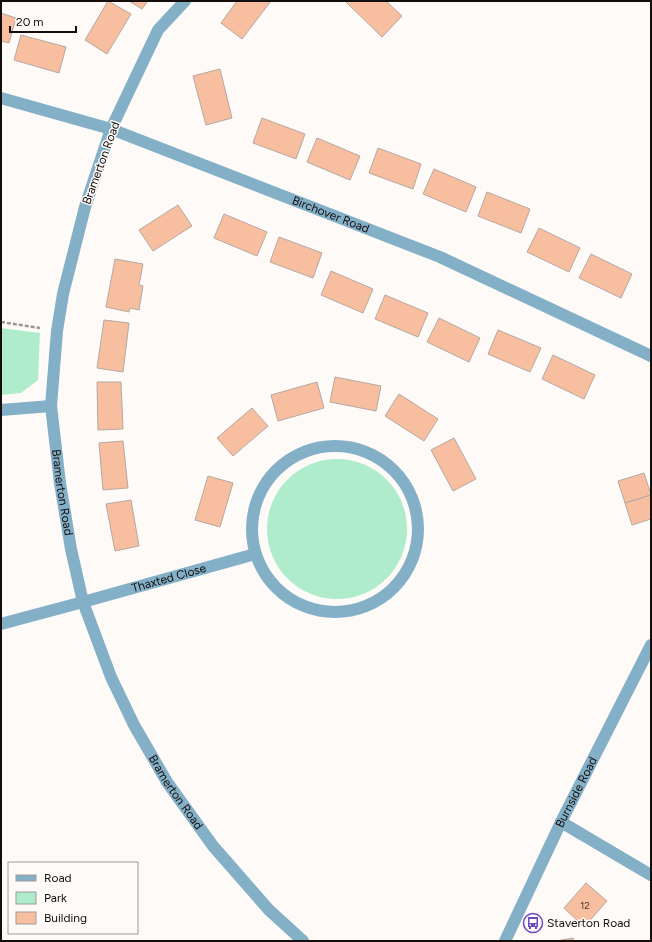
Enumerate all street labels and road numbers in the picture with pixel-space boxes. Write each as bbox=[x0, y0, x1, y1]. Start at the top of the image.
street label: Bramerton Road bbox=[80, 120, 122, 206]
street label: Birchover Road bbox=[290, 193, 371, 236]
street label: Bramerton Road bbox=[49, 448, 76, 537]
street label: Thaxted Close bbox=[130, 561, 208, 595]
street label: Bramerton Road bbox=[146, 752, 206, 832]
street label: Burnside Road bbox=[552, 754, 600, 830]

